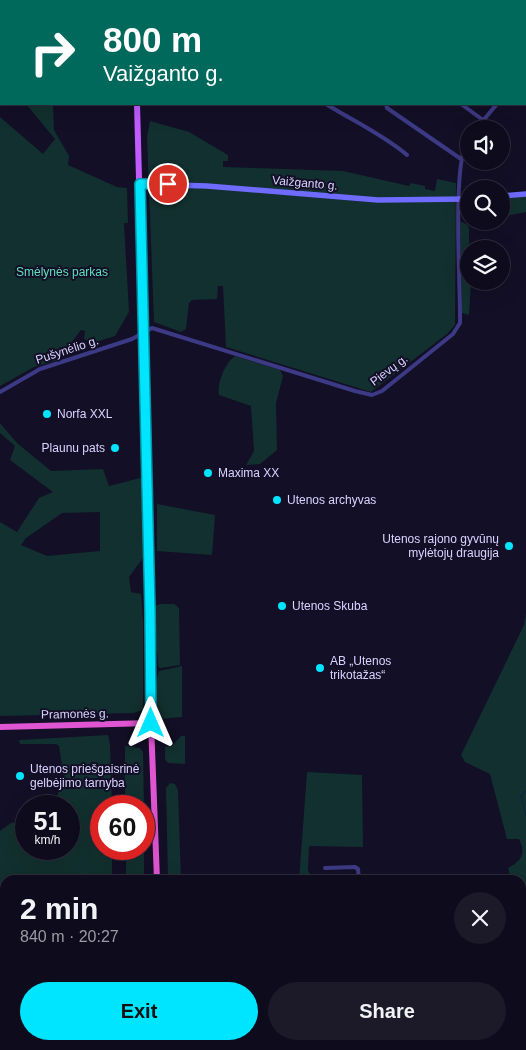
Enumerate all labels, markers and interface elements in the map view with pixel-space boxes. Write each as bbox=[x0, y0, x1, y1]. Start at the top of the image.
icon: right bbox=[20, 20, 85, 85]
text: 800 m bbox=[103, 20, 202, 59]
text: Vaižganto g. bbox=[103, 61, 224, 86]
map controls bbox=[460, 120, 510, 290]
button: sound bbox=[460, 120, 510, 170]
pin bbox=[147, 163, 189, 205]
icon: arrive bbox=[154, 170, 182, 198]
street label: Vaižganto g. bbox=[272, 173, 338, 193]
button: search bbox=[460, 180, 510, 230]
button: layers bbox=[460, 240, 510, 290]
park label: Smėlynės parkas bbox=[16, 265, 108, 279]
street label: Pušynėlio g. bbox=[34, 333, 100, 367]
street label: Pievų g. bbox=[367, 351, 411, 389]
place label: Norfa XXL bbox=[57, 407, 113, 421]
marker: Norfa XXL bbox=[41, 408, 53, 420]
place label: Plaunu pats bbox=[42, 441, 105, 455]
marker: Plaunu pats bbox=[109, 442, 121, 454]
place label: Maxima XX bbox=[218, 466, 279, 480]
marker: Maxima XX bbox=[202, 467, 214, 479]
place label: Utenos archyvas bbox=[287, 493, 376, 507]
marker: Utenos archyvas bbox=[271, 494, 283, 506]
place label: Utenos rajono gyvūnų mylėtojų draugija bbox=[382, 532, 499, 560]
marker: Utenos rajono gyvūnų mylėtojų draugija bbox=[503, 540, 515, 552]
place label: Utenos Skuba bbox=[292, 599, 368, 613]
marker: Utenos Skuba bbox=[276, 600, 288, 612]
place label: AB „Utenos trikotažas“ bbox=[330, 654, 391, 682]
marker: AB „Utenos trikotažas“ bbox=[314, 662, 326, 674]
position arrow bbox=[124, 696, 176, 748]
street label: Pramonės g. bbox=[41, 706, 109, 722]
place label: Utenos priešgaisrinė gelbėjimo tarnyba bbox=[30, 762, 140, 790]
marker: Utenos priešgaisrinė gelbėjimo tarnyba bbox=[14, 770, 26, 782]
speed limit sign: 60 bbox=[90, 795, 155, 860]
text: 51 bbox=[34, 807, 61, 835]
text: km/h bbox=[34, 833, 61, 847]
text: 2 min bbox=[20, 892, 98, 925]
button: close bbox=[454, 892, 506, 944]
text: 840 m · 20:27 bbox=[20, 928, 119, 945]
button: Exit bbox=[20, 982, 258, 1040]
button: Share bbox=[268, 982, 506, 1040]

